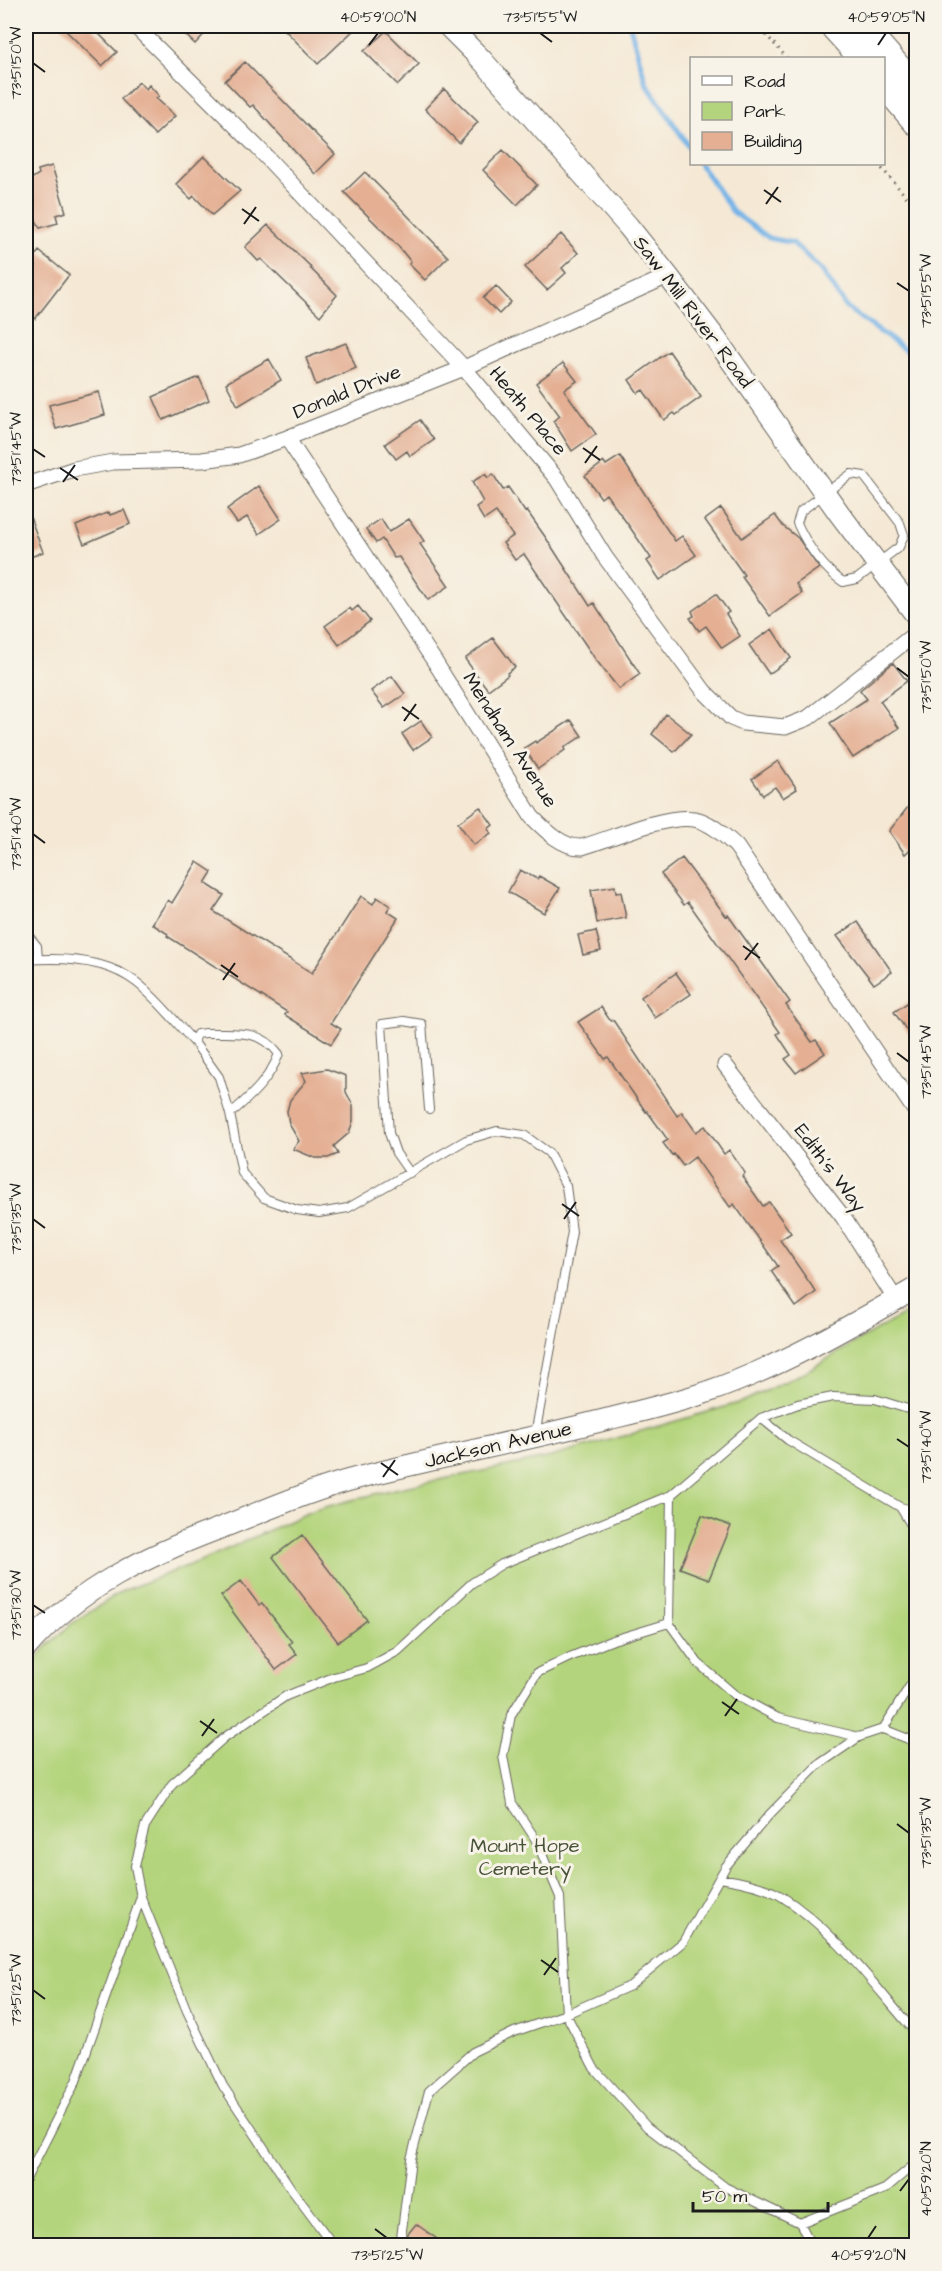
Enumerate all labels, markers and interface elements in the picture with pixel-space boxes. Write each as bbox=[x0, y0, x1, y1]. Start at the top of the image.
text: 40°59'00"N bbox=[340, 7, 416, 28]
text: 73°51'55"W bbox=[503, 7, 577, 28]
text: 40°59'05"N bbox=[847, 7, 925, 28]
text: 73°51'50"W bbox=[6, 27, 27, 99]
legend bbox=[690, 57, 885, 165]
text: Road bbox=[744, 69, 785, 94]
text: Park bbox=[744, 99, 786, 124]
text: Building bbox=[744, 129, 802, 155]
street label: Saw Mill River Road bbox=[626, 230, 760, 394]
text: 73°51'55"W bbox=[916, 254, 937, 328]
street label: Donald Drive bbox=[289, 358, 405, 426]
street label: Heath Place bbox=[482, 360, 574, 462]
text: 73°51'45"W bbox=[6, 412, 27, 486]
text: 73°51'50"W bbox=[916, 641, 937, 713]
street label: Mendham Avenue bbox=[456, 667, 564, 813]
text: 73°51'40"W bbox=[6, 798, 27, 870]
text: 73°51'45"W bbox=[916, 1025, 937, 1099]
street label: Edith's Way bbox=[787, 1118, 873, 1219]
text: 73°51'35"W bbox=[6, 1183, 27, 1255]
text: 73°51'40"W bbox=[916, 1411, 937, 1483]
street label: Jackson Avenue bbox=[422, 1414, 574, 1476]
text: 73°51'30"W bbox=[6, 1570, 27, 1640]
text: 73°51'35"W bbox=[916, 1797, 937, 1869]
park label: Mount Hope Cemetery bbox=[470, 1832, 580, 1884]
text: 73°51'25"W bbox=[6, 1954, 27, 2026]
text: 40°59'20"N bbox=[916, 2141, 937, 2217]
scale bar bbox=[693, 2175, 828, 2213]
text: 50 m bbox=[702, 2184, 747, 2209]
text: 73°51'25"W bbox=[351, 2245, 423, 2266]
text: 40°59'20"N bbox=[830, 2245, 906, 2266]

